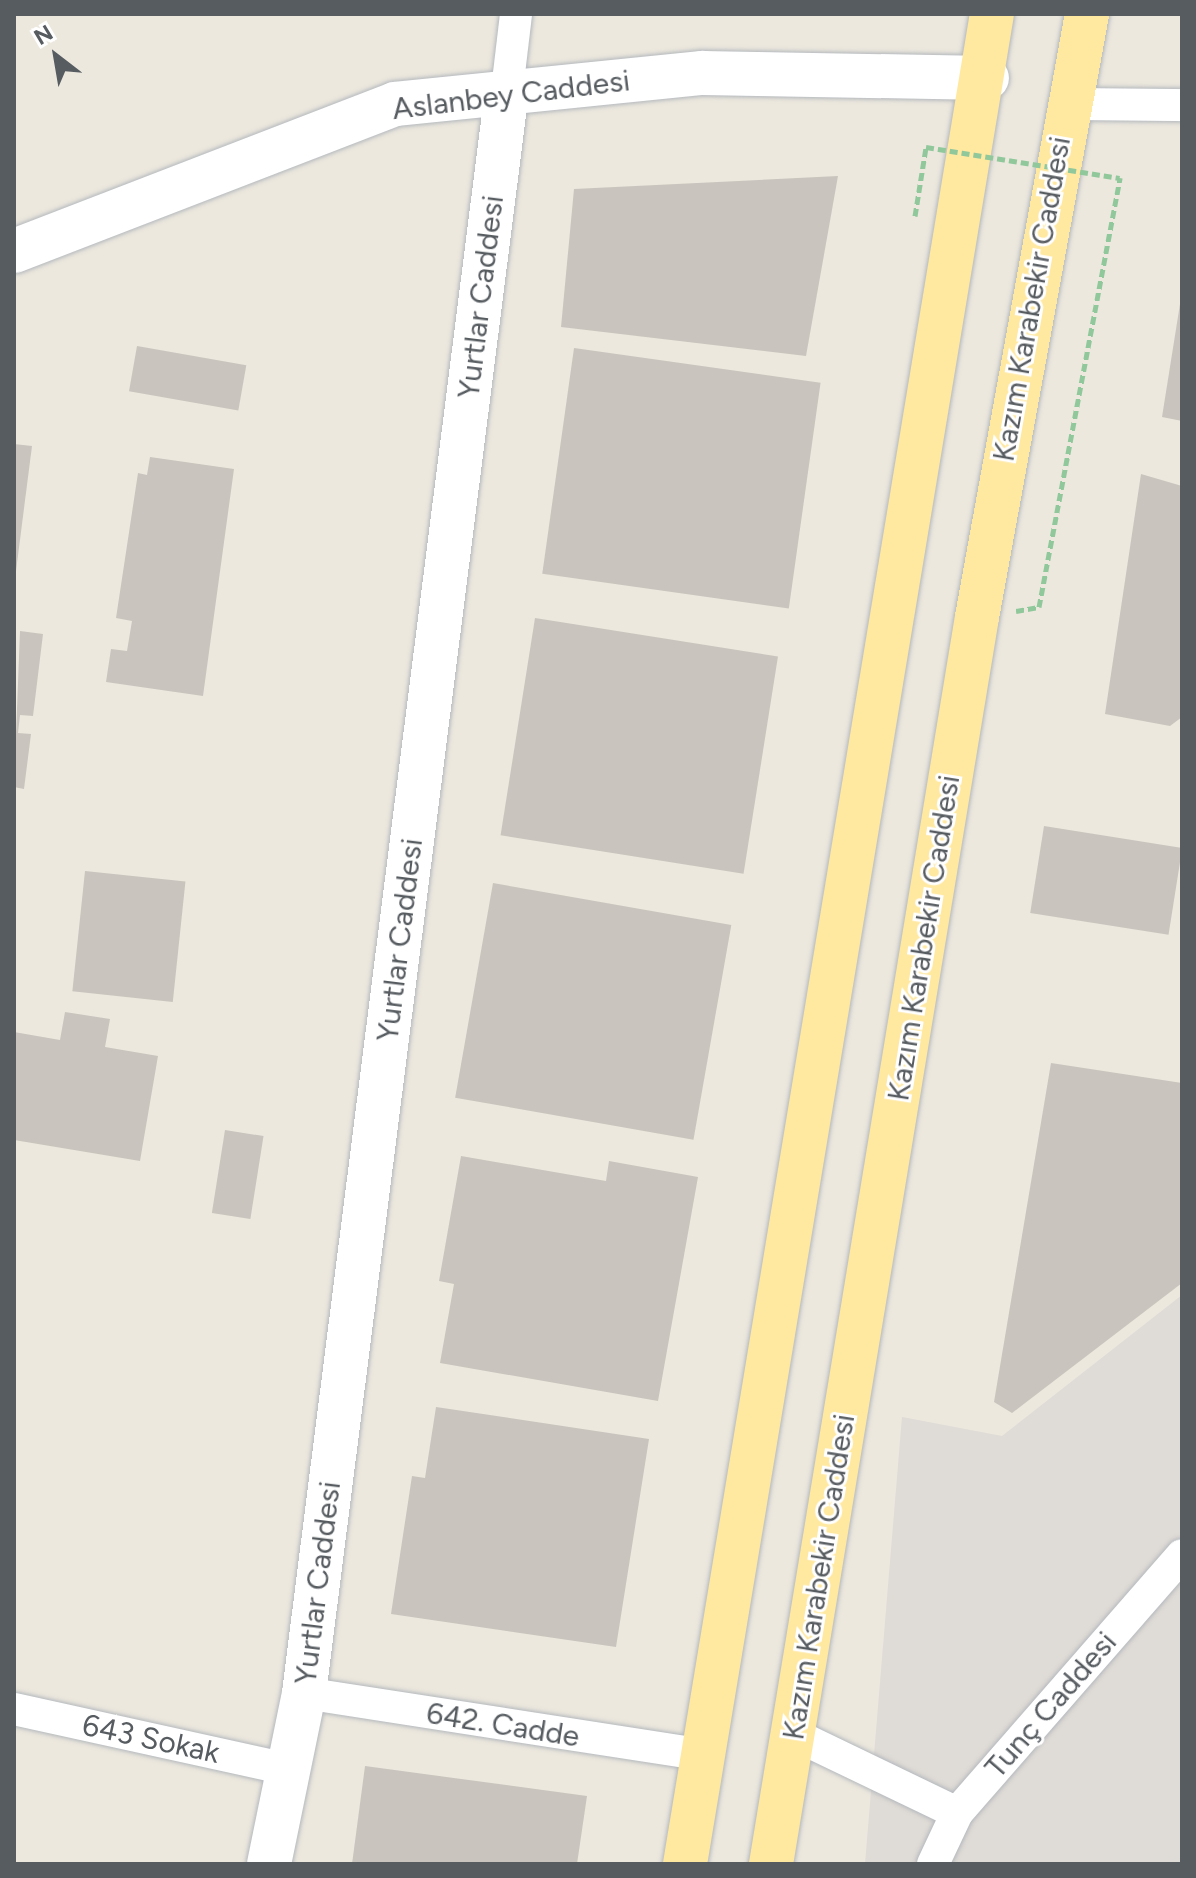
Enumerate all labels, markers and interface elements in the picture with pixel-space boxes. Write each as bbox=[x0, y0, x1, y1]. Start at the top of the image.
north arrow bbox=[16, 16, 96, 96]
text: N bbox=[29, 19, 58, 51]
street label: Aslanbey Caddesi bbox=[390, 63, 632, 127]
street label: Kazım Karabekir Caddesi bbox=[986, 134, 1078, 464]
street label: Yurtlar Caddesi bbox=[451, 193, 511, 401]
street label: Kazım Karabekir Caddesi bbox=[880, 773, 968, 1103]
street label: Yurtlar Caddesi bbox=[370, 836, 430, 1044]
street label: Kazım Karabekir Caddesi bbox=[775, 1412, 863, 1742]
street label: Yurtlar Caddesi bbox=[288, 1479, 348, 1687]
street label: Tunç Caddesi bbox=[978, 1625, 1124, 1785]
street label: 642. Cadde bbox=[424, 1695, 582, 1755]
street label: 643 Sokak bbox=[79, 1707, 223, 1771]

